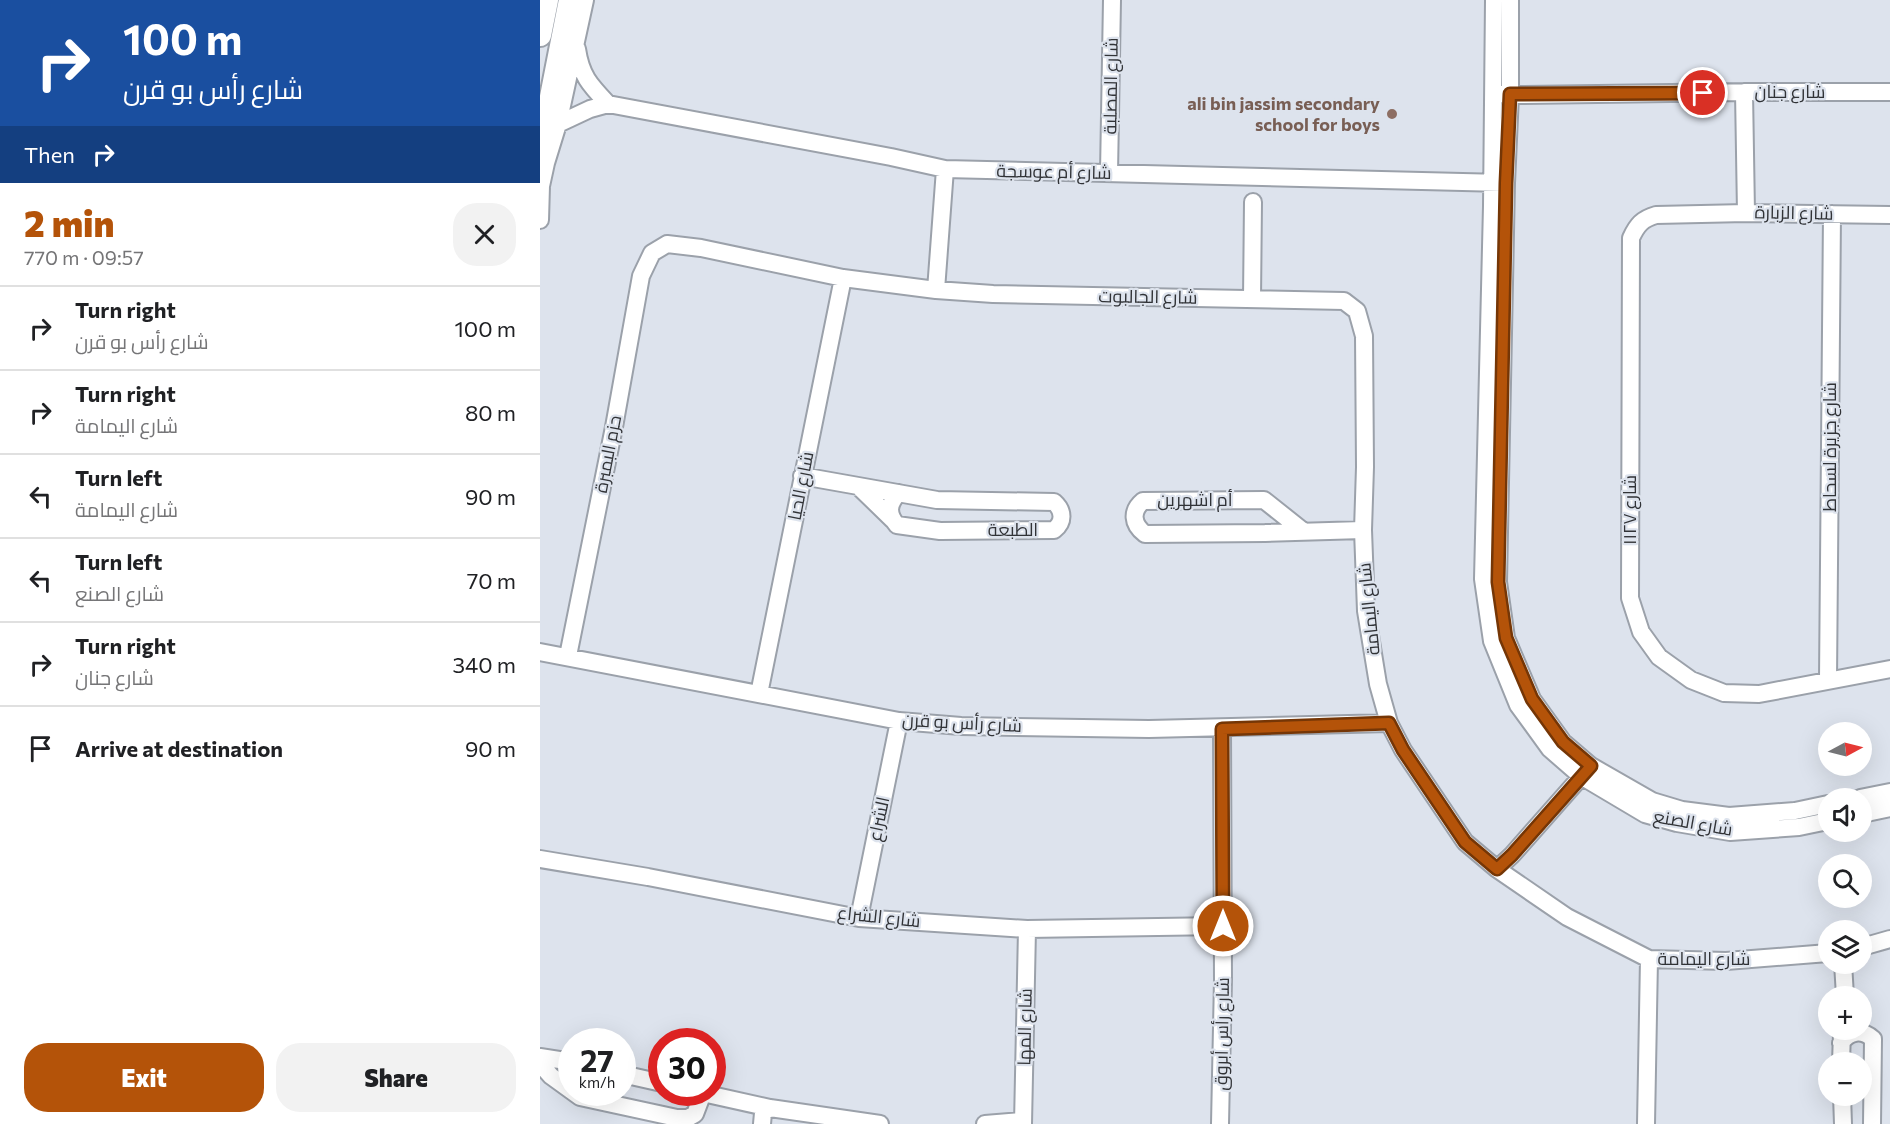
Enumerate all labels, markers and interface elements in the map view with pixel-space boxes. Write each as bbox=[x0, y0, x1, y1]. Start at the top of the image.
text: 100 m bbox=[123, 12, 243, 64]
icon: right bbox=[24, 24, 102, 102]
street label: شارع المصلبة bbox=[1098, 37, 1124, 135]
pin bbox=[1677, 67, 1728, 118]
text: شارع رأس بو قرن bbox=[123, 72, 303, 105]
icon: arrive bbox=[1686, 76, 1719, 109]
street label: شارع جنان bbox=[1755, 80, 1825, 104]
place label: ali bin jassim secondary school for boys bbox=[1187, 92, 1380, 135]
marker: ali bin jassim secondary school for boys bbox=[1385, 107, 1399, 121]
icon: right bbox=[87, 138, 120, 171]
text: Then bbox=[24, 141, 75, 168]
street label: شارع أم عوسجة bbox=[996, 159, 1112, 185]
text: 2 min bbox=[24, 200, 114, 244]
street label: شارع الزبارة bbox=[1754, 200, 1834, 226]
button: close bbox=[453, 203, 516, 266]
text: 770 m · 09:57 bbox=[24, 245, 144, 269]
street label: شارع الجالبوت bbox=[1098, 284, 1198, 310]
text: Turn right bbox=[75, 296, 176, 323]
icon: right bbox=[24, 312, 57, 345]
text: 100 m bbox=[454, 315, 516, 342]
text: شارع رأس بو قرن bbox=[75, 329, 208, 353]
text: Turn right bbox=[75, 380, 176, 407]
street label: شارع جزيرة لسحاط bbox=[1818, 382, 1842, 512]
icon: right bbox=[24, 396, 57, 429]
text: 80 m bbox=[465, 399, 516, 426]
text: شارع اليمامة bbox=[75, 413, 178, 437]
street label: حزم البمبرة bbox=[589, 413, 627, 495]
street label: شارع الحيا bbox=[783, 450, 819, 522]
text: Turn left bbox=[75, 464, 162, 491]
street label: شارع ١١٢٧ bbox=[1618, 475, 1642, 545]
icon: left bbox=[24, 480, 57, 513]
text: 90 m bbox=[465, 483, 516, 510]
street label: أم اشهرين bbox=[1157, 488, 1233, 512]
text: شارع اليمامة bbox=[75, 497, 178, 521]
street label: الطبعة bbox=[988, 518, 1038, 540]
text: Turn left bbox=[75, 548, 162, 575]
street label: شارع اليمامة bbox=[1352, 562, 1386, 656]
icon: left bbox=[24, 564, 57, 597]
text: 70 m bbox=[467, 567, 516, 594]
text: شارع الصنع bbox=[75, 581, 164, 605]
text: Turn right bbox=[75, 632, 176, 659]
icon: right bbox=[24, 648, 57, 681]
text: 340 m bbox=[452, 651, 516, 678]
text: شارع جنان bbox=[75, 665, 154, 689]
street label: شارع رأس بو قرن bbox=[901, 708, 1023, 738]
north arrow bbox=[1818, 722, 1872, 776]
map controls bbox=[1818, 722, 1872, 1106]
icon: arrive bbox=[24, 732, 57, 765]
text: Arrive at destination bbox=[75, 735, 283, 762]
text: 90 m bbox=[465, 735, 516, 762]
button: sound bbox=[1818, 788, 1872, 842]
street label: الشراع bbox=[863, 794, 895, 844]
street label: شارع الصنع bbox=[1651, 804, 1735, 842]
button: search bbox=[1818, 854, 1872, 908]
position arrow bbox=[1191, 894, 1255, 958]
street label: شارع الشراع bbox=[836, 901, 922, 933]
button: layers bbox=[1818, 920, 1872, 974]
street label: شارع اليمامة bbox=[1658, 947, 1750, 971]
street label: شارع رأس أبروق bbox=[1209, 977, 1235, 1091]
button: + bbox=[1818, 986, 1872, 1040]
street label: شارع المها bbox=[1012, 988, 1038, 1066]
speed limit sign: 30 bbox=[648, 1028, 726, 1106]
text: 27 bbox=[580, 1041, 614, 1078]
button: Exit bbox=[24, 1043, 264, 1112]
button: Share bbox=[276, 1043, 516, 1112]
button: − bbox=[1818, 1052, 1872, 1106]
text: km/h bbox=[579, 1073, 615, 1091]

